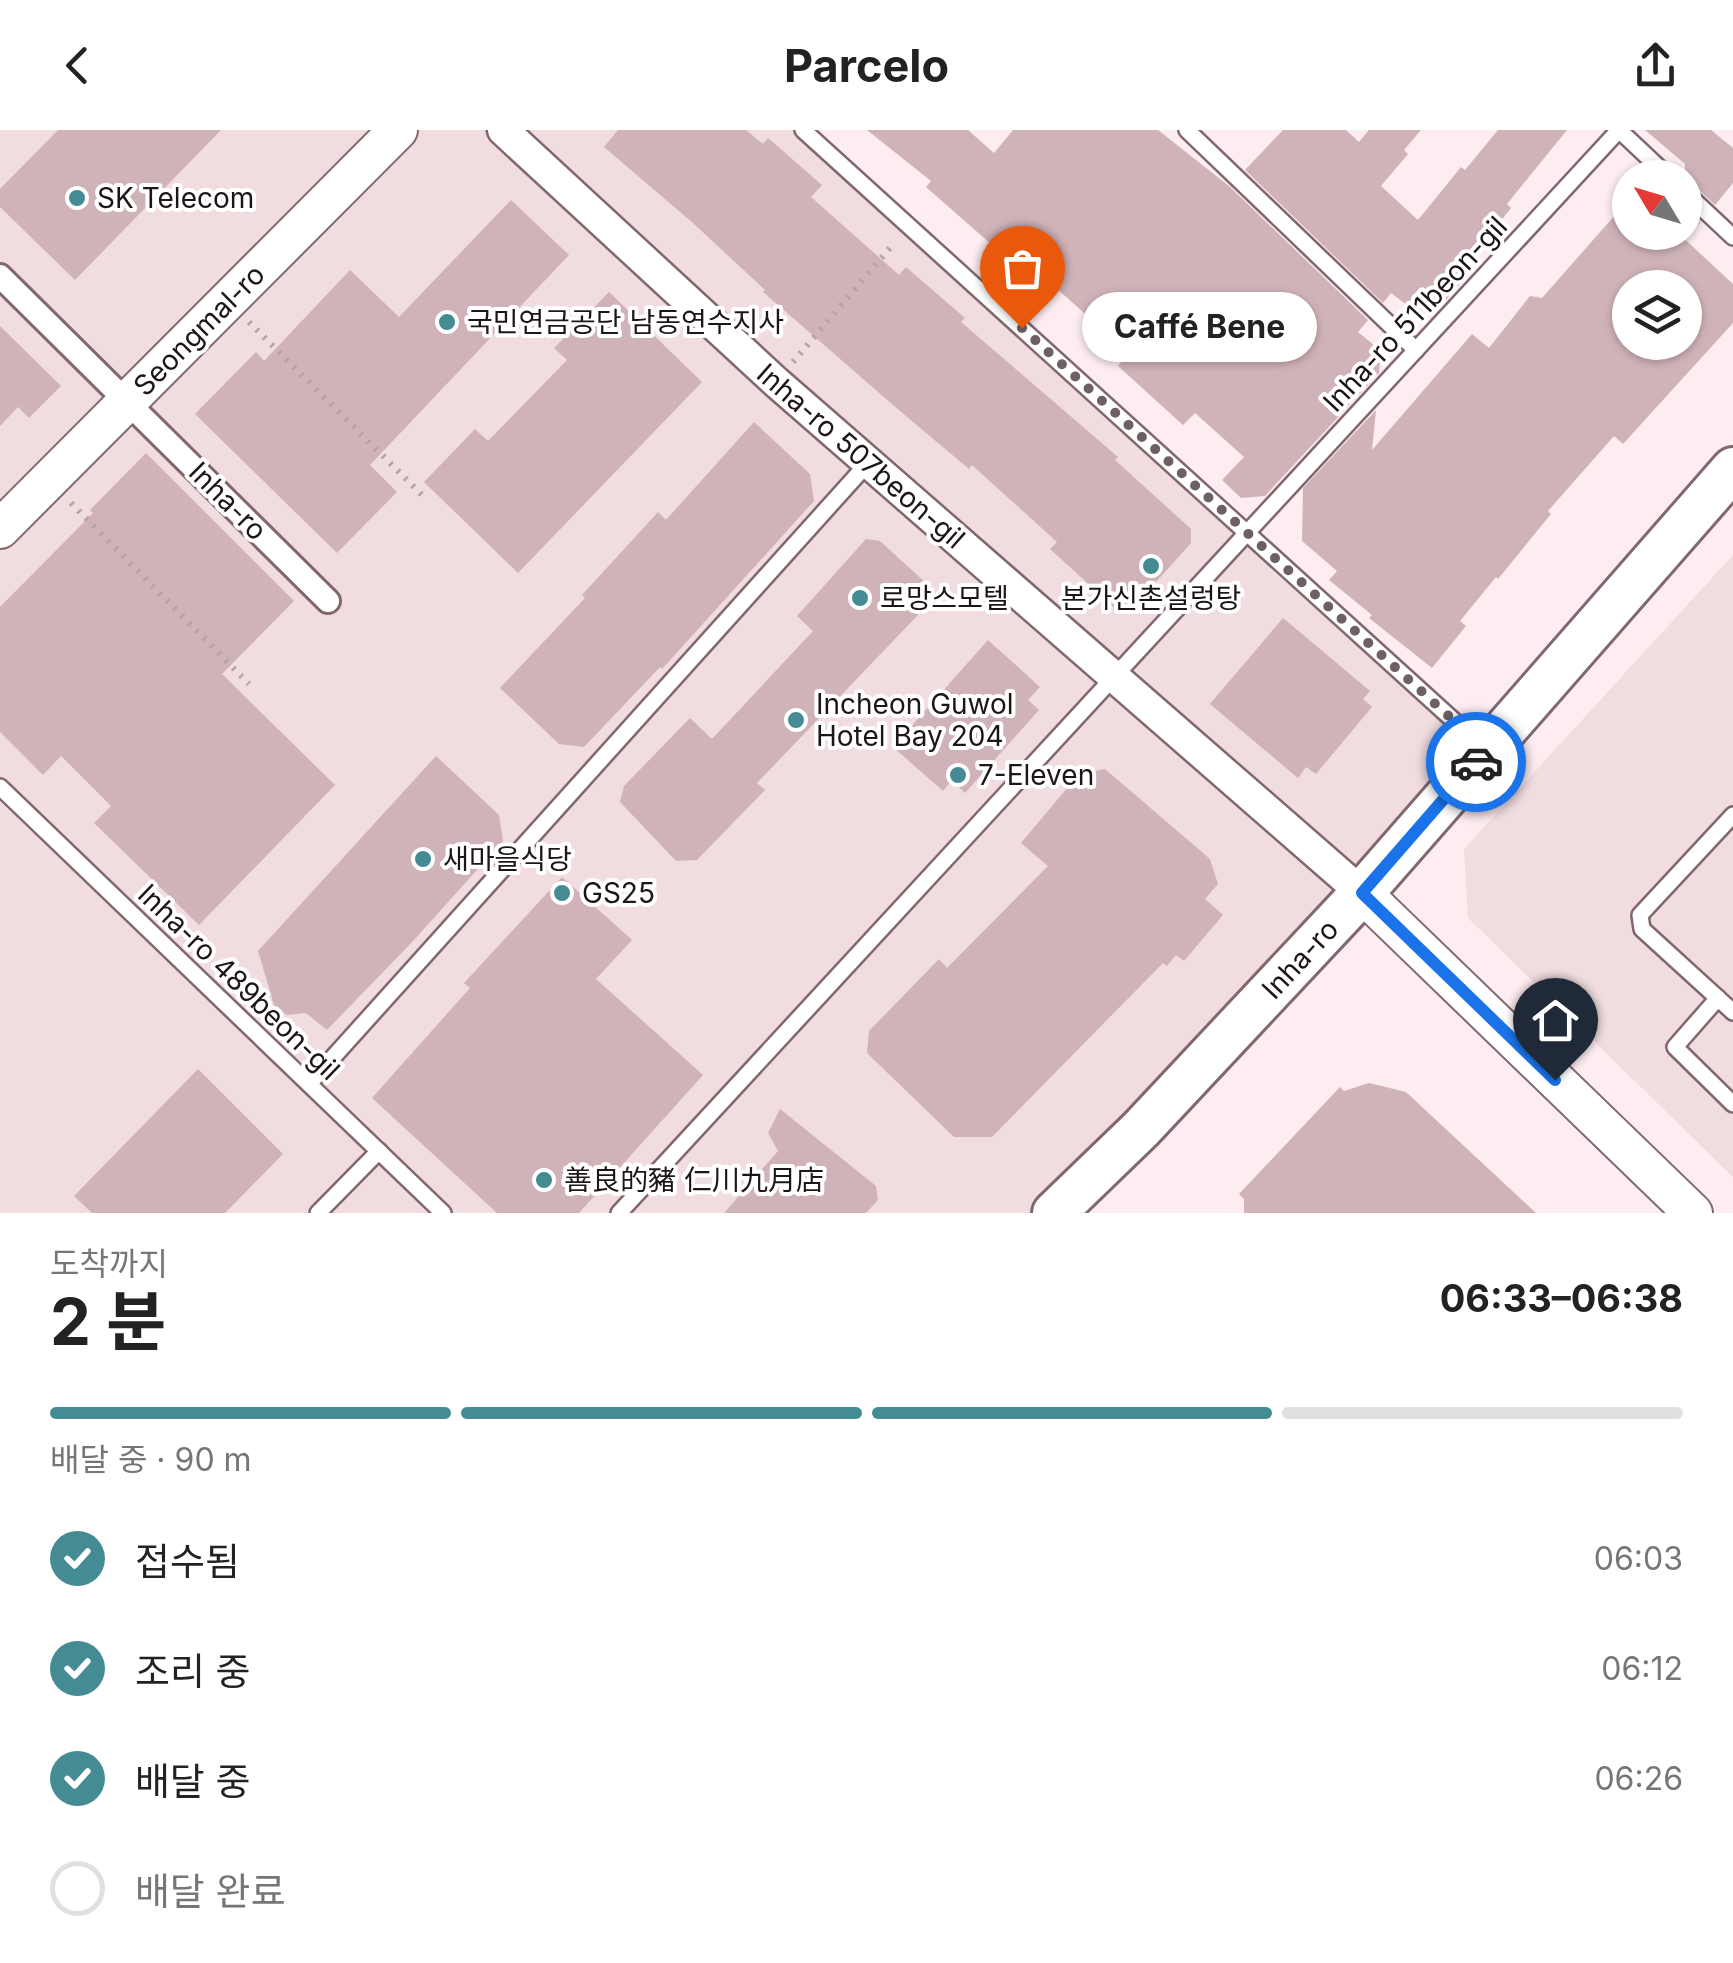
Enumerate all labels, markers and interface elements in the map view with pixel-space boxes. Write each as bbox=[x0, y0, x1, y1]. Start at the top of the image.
icon: back bbox=[50, 38, 105, 93]
text: Parcelo bbox=[784, 38, 949, 93]
icon: share bbox=[1628, 38, 1683, 93]
north arrow bbox=[1612, 160, 1702, 250]
map controls bbox=[1612, 160, 1702, 360]
place label: SK Telecom bbox=[97, 181, 254, 215]
marker: SK Telecom bbox=[66, 187, 88, 209]
street label: Inha-ro 511beon-gil bbox=[1316, 209, 1514, 419]
pin bbox=[980, 226, 1065, 329]
icon: bag bbox=[995, 241, 1050, 296]
street label: Seongmal-ro bbox=[126, 257, 272, 403]
button: layers bbox=[1612, 270, 1702, 360]
callout: Caffé Bene bbox=[1082, 293, 1317, 363]
place label: 국민연금공단 남동연수지사 bbox=[467, 305, 784, 339]
text: Caffé Bene bbox=[1114, 307, 1285, 346]
marker: 국민연금공단 남동연수지사 bbox=[436, 311, 458, 333]
street label: Inha-ro 507beon-gil bbox=[750, 356, 972, 556]
street label: Inha-ro bbox=[182, 455, 274, 547]
marker: 본가신촌설렁탕 bbox=[1140, 555, 1162, 577]
place label: 로망스모텔 bbox=[880, 581, 1009, 615]
place label: 본가신촌설렁탕 bbox=[1061, 581, 1241, 615]
marker: 로망스모텔 bbox=[849, 587, 871, 609]
place label: Incheon Guwol Hotel Bay 204 bbox=[816, 687, 1014, 753]
marker: Incheon Guwol Hotel Bay 204 bbox=[785, 709, 807, 731]
courier bbox=[1426, 712, 1526, 812]
icon: car bbox=[1449, 735, 1504, 790]
place label: 7-Eleven bbox=[978, 758, 1094, 792]
marker: 7-Eleven bbox=[947, 764, 969, 786]
place label: 새마을식당 bbox=[443, 842, 572, 876]
marker: 새마을식당 bbox=[412, 848, 434, 870]
place label: GS25 bbox=[582, 876, 655, 910]
street label: Inha-ro 489beon-gil bbox=[131, 877, 347, 1087]
marker: GS25 bbox=[551, 882, 573, 904]
street label: Inha-ro bbox=[1255, 912, 1345, 1006]
pin bbox=[1513, 978, 1598, 1081]
icon: home bbox=[1528, 993, 1583, 1048]
place label: 善良的豬 仁川九月店 bbox=[564, 1163, 824, 1197]
marker: 善良的豬 仁川九月店 bbox=[533, 1169, 555, 1191]
text: 도착까지 bbox=[50, 1244, 168, 1283]
text: 06:33–06:38 bbox=[1440, 1275, 1683, 1321]
text: 2 분 bbox=[50, 1282, 166, 1361]
text: 배달 중 · 90 m bbox=[50, 1440, 252, 1479]
icon: check bbox=[50, 1531, 105, 1586]
text: 접수됨 bbox=[135, 1538, 240, 1584]
text: 06:03 bbox=[1594, 1539, 1683, 1578]
icon: check bbox=[50, 1641, 105, 1696]
text: 조리 중 bbox=[135, 1648, 251, 1694]
text: 06:12 bbox=[1601, 1649, 1683, 1688]
icon: check bbox=[50, 1751, 105, 1806]
text: 배달 중 bbox=[135, 1758, 251, 1804]
text: 06:26 bbox=[1594, 1759, 1683, 1798]
text: 배달 완료 bbox=[135, 1868, 286, 1914]

